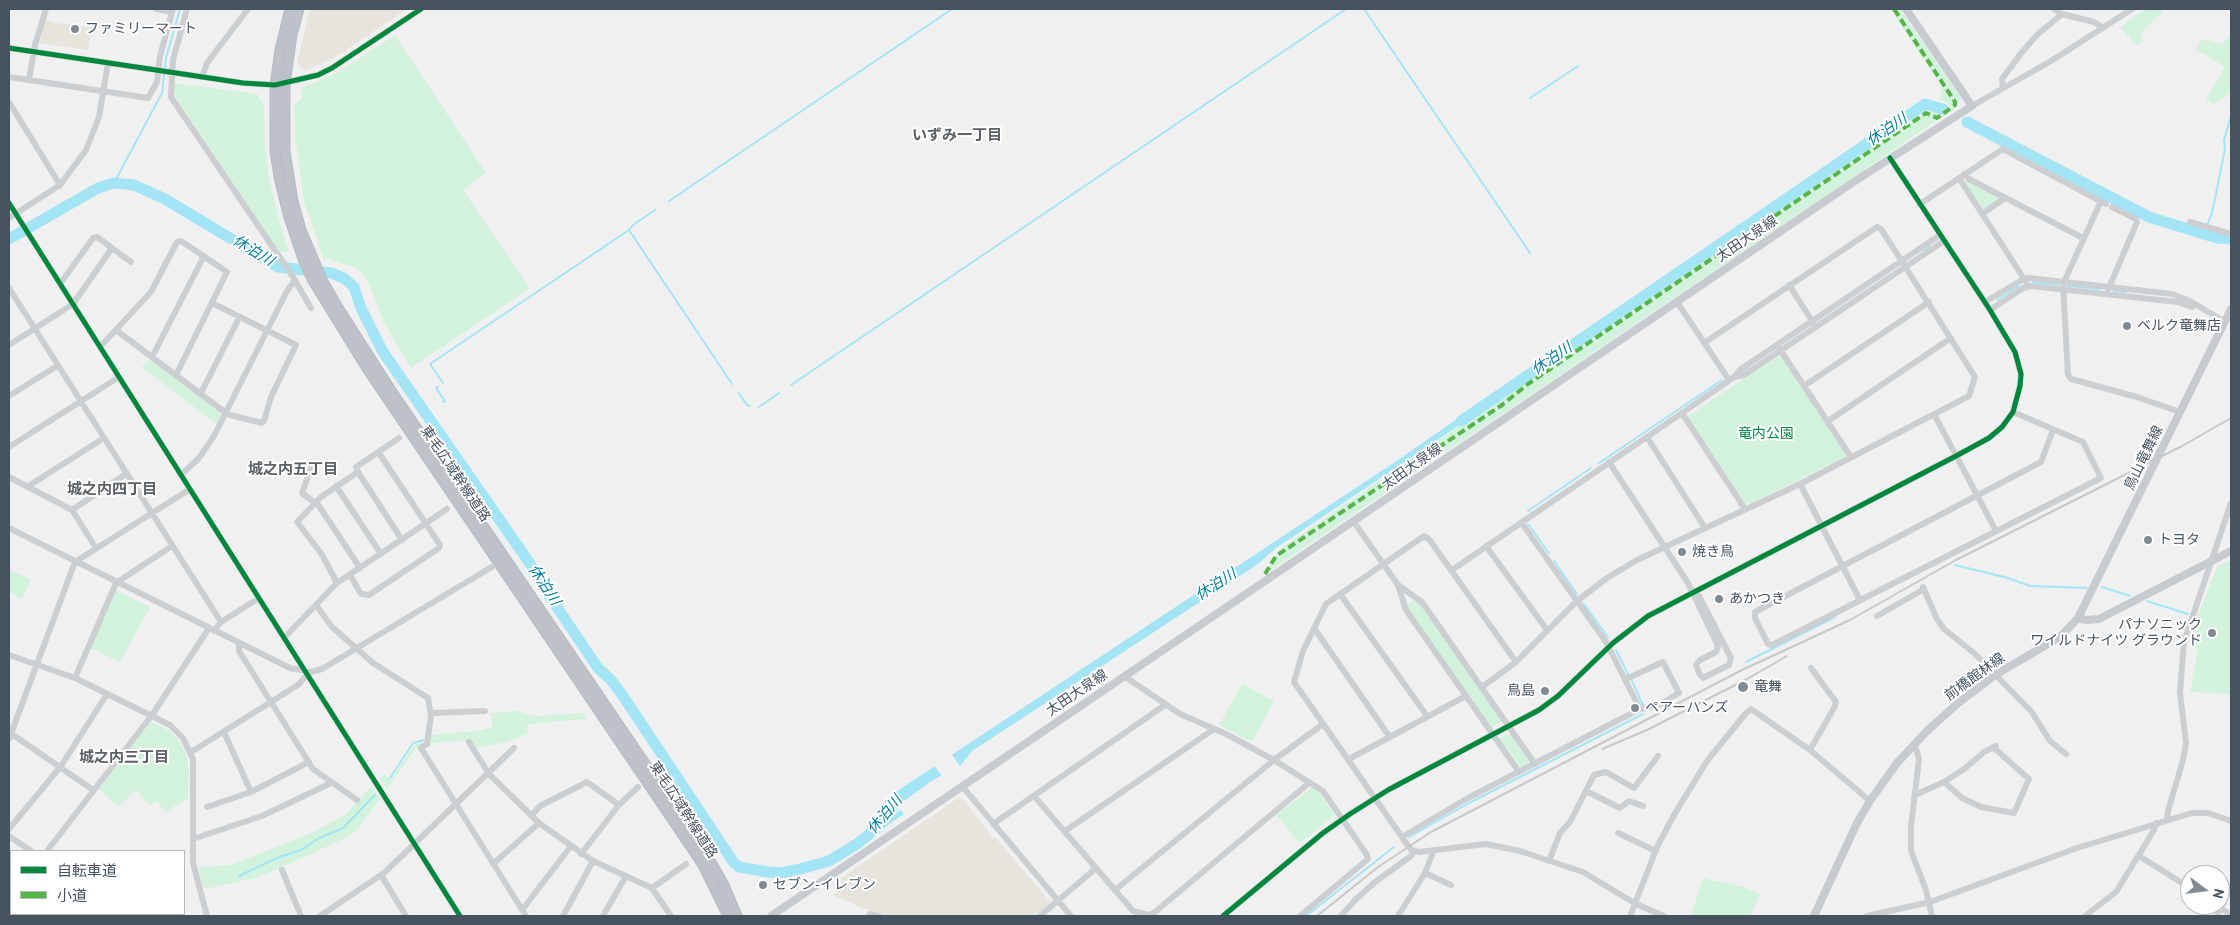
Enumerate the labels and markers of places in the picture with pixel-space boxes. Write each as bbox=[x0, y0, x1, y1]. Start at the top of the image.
place label: ファミリーマート bbox=[85, 21, 197, 37]
marker: ファミリーマート bbox=[69, 23, 81, 35]
place label: ベルク竜舞店 bbox=[2137, 318, 2221, 334]
marker: ベルク竜舞店 bbox=[2121, 320, 2133, 332]
place label: トヨタ bbox=[2158, 532, 2200, 548]
marker: トヨタ bbox=[2142, 534, 2154, 546]
place label: 焼き鳥 bbox=[1692, 544, 1734, 560]
marker: 焼き鳥 bbox=[1676, 546, 1688, 558]
place label: あかつき bbox=[1729, 591, 1785, 607]
marker: あかつき bbox=[1713, 593, 1725, 605]
place label: パナソニック ワイルドナイツ グラウンド bbox=[2030, 617, 2202, 650]
marker: パナソニック ワイルドナイツ グラウンド bbox=[2206, 627, 2218, 639]
place label: 竜舞 bbox=[1754, 679, 1782, 695]
marker: 竜舞 bbox=[1736, 680, 1750, 694]
place label: 鳥島 bbox=[1507, 683, 1535, 699]
marker: 鳥島 bbox=[1539, 685, 1551, 697]
place label: ペアーハンズ bbox=[1645, 700, 1728, 716]
marker: ペアーハンズ bbox=[1629, 702, 1641, 714]
place label: セブン-イレブン bbox=[773, 877, 876, 893]
marker: セブン-イレブン bbox=[757, 879, 769, 891]

